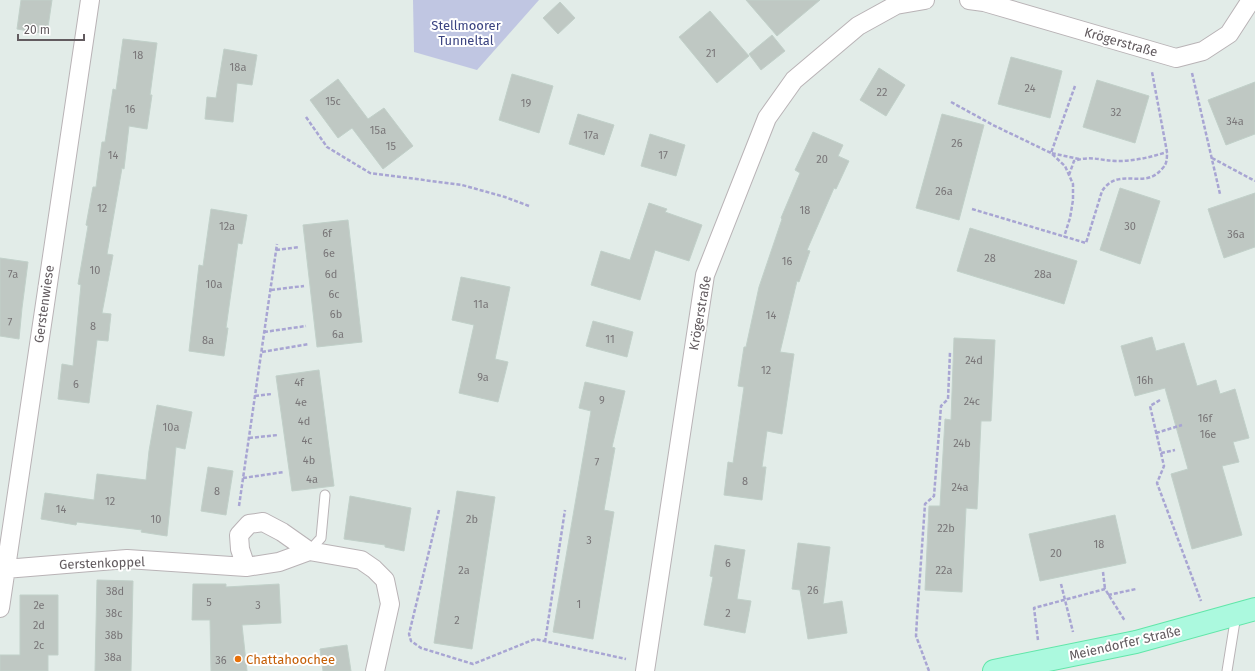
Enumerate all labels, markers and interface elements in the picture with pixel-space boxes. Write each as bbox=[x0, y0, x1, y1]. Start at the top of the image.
scale bar bbox=[18, 16, 84, 42]
park label: Stellmoorer Tunneltal bbox=[431, 18, 501, 48]
text: 20 m bbox=[24, 23, 50, 37]
street label: Krögerstraße bbox=[1083, 24, 1159, 60]
house number: 21 bbox=[706, 47, 716, 60]
house number: 18 bbox=[133, 49, 143, 62]
house number: 18a bbox=[230, 61, 246, 74]
house number: 24 bbox=[1025, 82, 1036, 95]
house number: 22 bbox=[877, 86, 887, 99]
house number: 15c bbox=[325, 95, 341, 108]
house number: 19 bbox=[521, 97, 531, 110]
house number: 16 bbox=[125, 103, 135, 116]
house number: 32 bbox=[1111, 106, 1121, 119]
house number: 34a bbox=[1226, 115, 1244, 128]
house number: 15a bbox=[370, 124, 386, 137]
house number: 17a bbox=[583, 129, 599, 142]
house number: 26 bbox=[951, 137, 963, 150]
house number: 15 bbox=[386, 140, 397, 153]
house number: 14 bbox=[108, 149, 118, 162]
house number: 17 bbox=[658, 149, 668, 162]
house number: 20 bbox=[816, 153, 828, 166]
house number: 26a bbox=[935, 185, 953, 198]
house number: 12 bbox=[97, 202, 107, 215]
house number: 18 bbox=[800, 204, 810, 217]
house number: 12a bbox=[219, 220, 235, 233]
house number: 30 bbox=[1124, 220, 1136, 233]
house number: 6f bbox=[322, 227, 333, 240]
house number: 36a bbox=[1227, 228, 1245, 241]
house number: 6e bbox=[323, 247, 335, 260]
house number: 28 bbox=[984, 252, 996, 265]
house number: 16 bbox=[782, 255, 792, 268]
street label: Gerstenwiese bbox=[31, 264, 57, 344]
house number: 10 bbox=[90, 264, 100, 277]
house number: 7a bbox=[8, 268, 18, 281]
house number: 6d bbox=[325, 268, 337, 281]
house number: 28a bbox=[1034, 268, 1052, 281]
street label: Krögerstraße bbox=[686, 275, 714, 351]
house number: 10a bbox=[206, 278, 222, 291]
house number: 6c bbox=[328, 288, 340, 301]
house number: 11a bbox=[473, 298, 489, 311]
house number: 6b bbox=[330, 308, 342, 321]
house number: 14 bbox=[766, 309, 776, 322]
house number: 7 bbox=[8, 316, 13, 329]
house number: 8 bbox=[90, 320, 96, 333]
house number: 6a bbox=[332, 328, 344, 341]
house number: 11 bbox=[605, 333, 615, 346]
house number: 8a bbox=[202, 334, 214, 347]
house number: 24d bbox=[965, 354, 983, 367]
house number: 12 bbox=[761, 364, 771, 377]
house number: 9a bbox=[477, 371, 489, 384]
house number: 16h bbox=[1136, 374, 1154, 387]
house number: 4f bbox=[294, 376, 305, 389]
house number: 6 bbox=[73, 378, 79, 391]
house number: 9 bbox=[599, 394, 605, 407]
house number: 24c bbox=[964, 395, 980, 408]
house number: 4e bbox=[295, 396, 307, 409]
house number: 16f bbox=[1198, 412, 1213, 425]
house number: 4d bbox=[298, 415, 310, 428]
house number: 10a bbox=[163, 421, 179, 434]
house number: 16e bbox=[1200, 428, 1216, 441]
house number: 4c bbox=[301, 434, 313, 447]
house number: 24b bbox=[953, 437, 971, 450]
house number: 4b bbox=[303, 454, 315, 467]
house number: 7 bbox=[595, 456, 600, 469]
house number: 4a bbox=[306, 473, 318, 486]
house number: 8 bbox=[742, 475, 748, 488]
house number: 24a bbox=[952, 481, 969, 494]
house number: 8 bbox=[214, 485, 220, 498]
house number: 12 bbox=[105, 495, 115, 508]
house number: 14 bbox=[56, 503, 66, 516]
house number: 10 bbox=[151, 513, 161, 526]
house number: 2b bbox=[466, 513, 478, 526]
house number: 22b bbox=[937, 522, 955, 535]
house number: 3 bbox=[586, 534, 592, 547]
house number: 18 bbox=[1094, 538, 1104, 551]
house number: 20 bbox=[1050, 547, 1062, 560]
street label: Gerstenkoppel bbox=[59, 554, 145, 572]
house number: 6 bbox=[725, 557, 731, 570]
house number: 2a bbox=[458, 564, 470, 577]
house number: 22a bbox=[936, 564, 952, 577]
house number: 26 bbox=[807, 584, 819, 597]
house number: 38d bbox=[106, 585, 124, 598]
house number: 5 bbox=[206, 596, 212, 609]
house number: 1 bbox=[577, 598, 581, 611]
house number: 2e bbox=[33, 599, 45, 612]
house number: 3 bbox=[255, 599, 261, 612]
house number: 38c bbox=[106, 607, 122, 620]
house number: 2 bbox=[725, 607, 731, 620]
house number: 2 bbox=[454, 614, 460, 627]
house number: 2d bbox=[33, 619, 45, 632]
street label: Meiendorfer Straße bbox=[1068, 623, 1182, 663]
house number: 38b bbox=[105, 629, 123, 642]
house number: 2c bbox=[34, 639, 44, 652]
house number: 38a bbox=[104, 651, 122, 664]
place label: Chattahoochee bbox=[246, 652, 335, 667]
house number: 36 bbox=[215, 654, 227, 667]
marker: Chattahoochee bbox=[233, 654, 243, 664]

